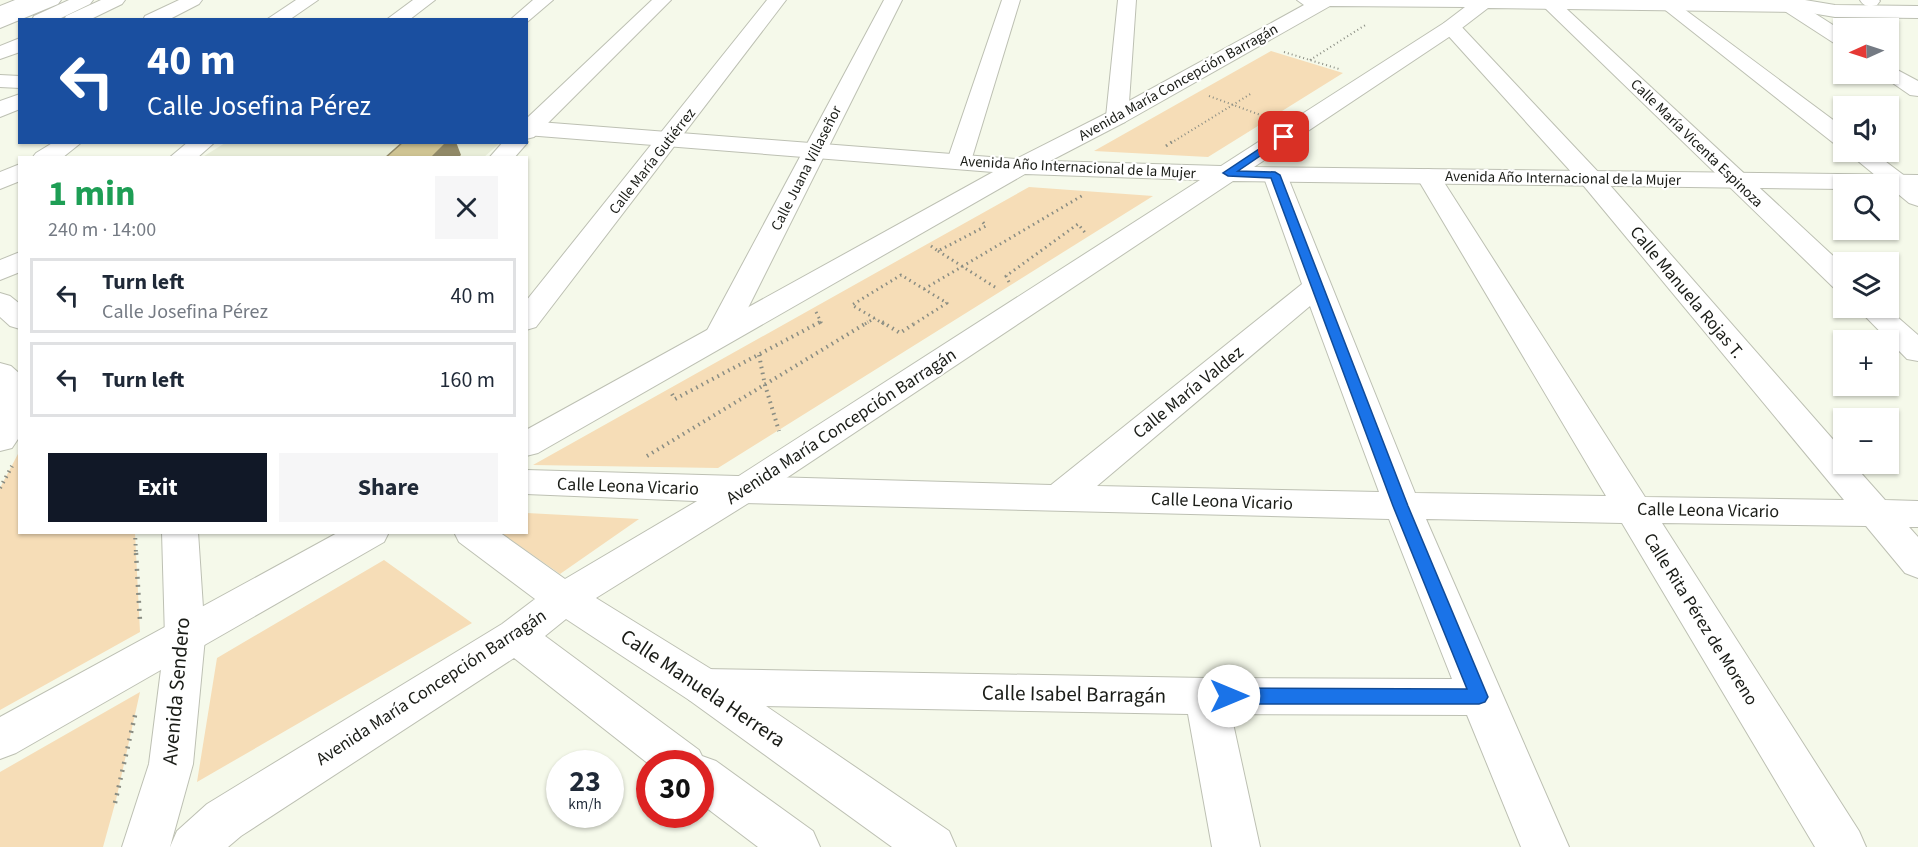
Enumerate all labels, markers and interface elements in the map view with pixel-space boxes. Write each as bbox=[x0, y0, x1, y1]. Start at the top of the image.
north arrow bbox=[1833, 18, 1899, 84]
map controls bbox=[1833, 18, 1899, 474]
street label: Avenida María Concepción Barragán bbox=[1075, 19, 1282, 146]
text: 40 m bbox=[147, 31, 236, 91]
icon: left bbox=[48, 42, 126, 120]
street label: Calle María Vicenta Espinoza bbox=[1626, 74, 1768, 212]
text: Calle Josefina Pérez bbox=[147, 87, 371, 126]
button: sound bbox=[1833, 96, 1899, 162]
street label: Calle Juana Villaseñor bbox=[766, 101, 847, 234]
street label: Calle María Gutiérrez bbox=[604, 104, 701, 219]
pin bbox=[1258, 111, 1309, 162]
icon: arrive bbox=[1267, 120, 1300, 153]
street label: Avenida Año Internacional de la Mujer bbox=[960, 151, 1197, 184]
street label: Avenida Año Internacional de la Mujer bbox=[1445, 166, 1682, 191]
text: 1 min bbox=[48, 168, 136, 219]
button: search bbox=[1833, 174, 1899, 240]
button: close bbox=[435, 176, 498, 239]
text: 240 m · 14:00 bbox=[48, 216, 156, 244]
street label: Calle Manuela Rojas T. bbox=[1624, 221, 1749, 364]
button: layers bbox=[1833, 252, 1899, 318]
text: Turn left bbox=[102, 266, 184, 298]
icon: left bbox=[51, 279, 84, 312]
text: 40 m bbox=[450, 280, 495, 312]
text: Calle Josefina Pérez bbox=[102, 298, 268, 326]
button: + bbox=[1833, 330, 1899, 396]
street label: Calle María Valdez bbox=[1128, 340, 1249, 445]
street label: Avenida María Concepción Barragán bbox=[721, 342, 961, 511]
icon: left bbox=[51, 363, 84, 396]
text: Turn left bbox=[102, 364, 184, 396]
text: 160 m bbox=[440, 364, 495, 396]
button: − bbox=[1833, 408, 1899, 474]
button: Exit bbox=[48, 453, 267, 522]
button: Share bbox=[279, 453, 498, 522]
street label: Calle Leona Vicario bbox=[557, 472, 699, 501]
street label: Calle Leona Vicario bbox=[1151, 487, 1293, 516]
street label: Calle Leona Vicario bbox=[1637, 497, 1779, 524]
street label: Calle Rita Pérez de Moreno bbox=[1637, 528, 1764, 710]
street label: Avenida María Concepción Barragán bbox=[311, 603, 551, 772]
street label: Avenida Sendero bbox=[155, 616, 197, 766]
street label: Calle Manuela Herrera bbox=[614, 621, 792, 755]
position arrow bbox=[1197, 664, 1261, 728]
street label: Calle Isabel Barragán bbox=[982, 677, 1166, 711]
speed limit sign: 30 bbox=[636, 750, 714, 828]
text: 23 bbox=[569, 760, 601, 803]
text: km/h bbox=[568, 794, 602, 815]

